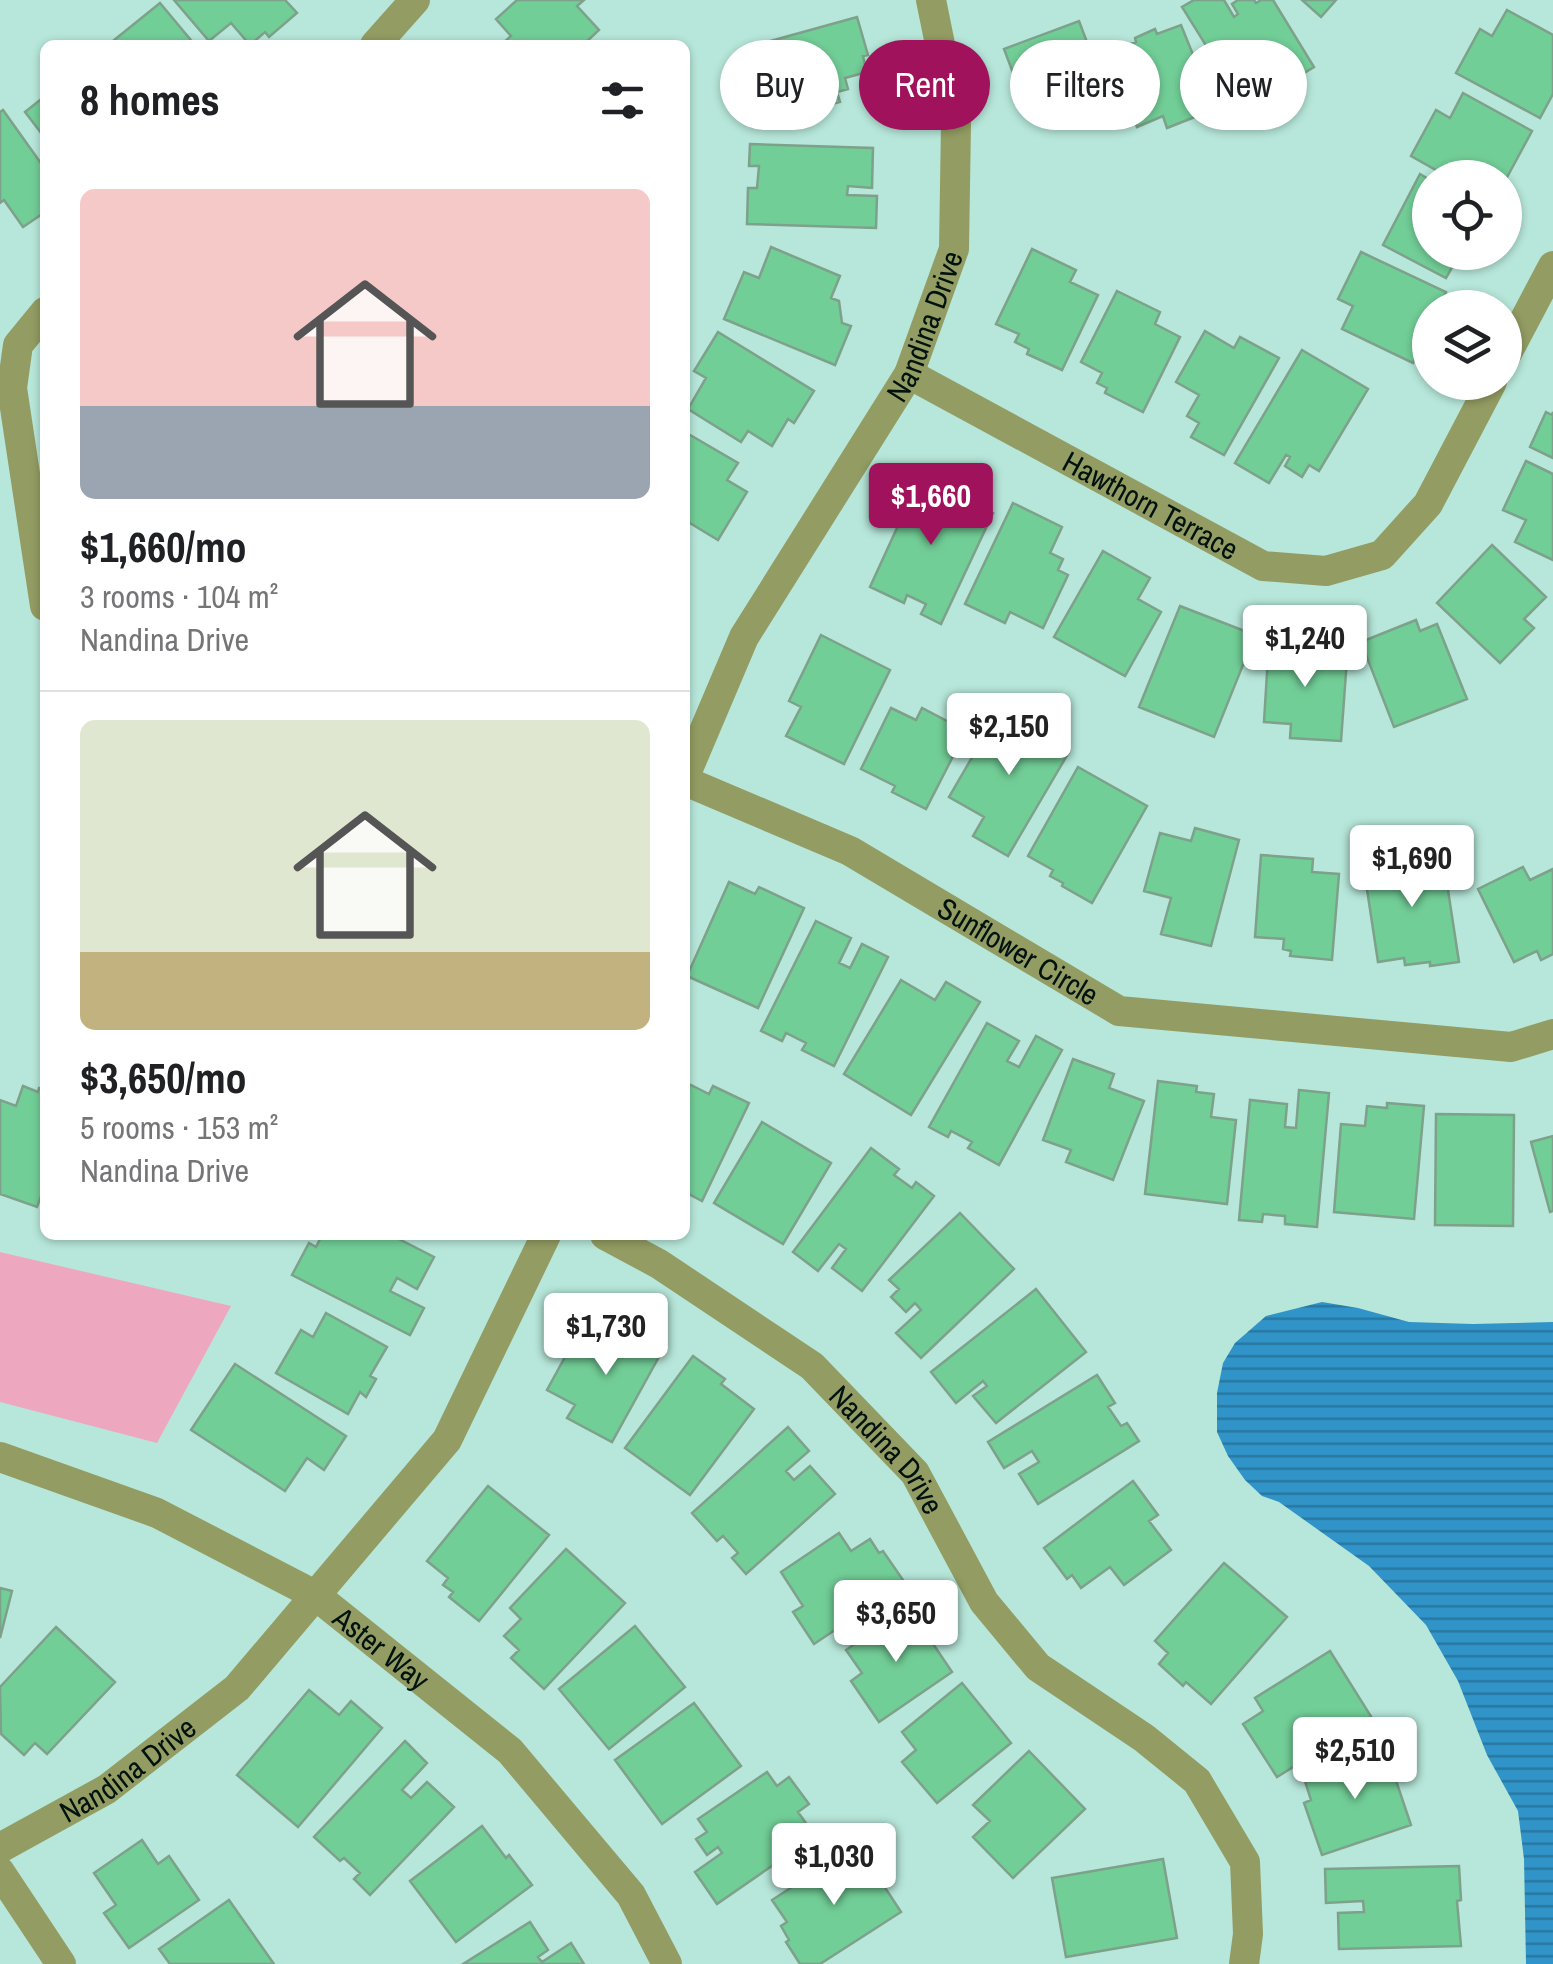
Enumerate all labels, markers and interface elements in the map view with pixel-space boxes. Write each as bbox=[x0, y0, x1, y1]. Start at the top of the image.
chip: Buy bbox=[720, 40, 839, 130]
chip: Rent bbox=[859, 40, 990, 130]
chip: Filters bbox=[1010, 40, 1160, 130]
chip: New bbox=[1180, 40, 1307, 130]
text: 8 homes bbox=[80, 72, 220, 128]
icon: filters bbox=[595, 73, 650, 128]
map controls bbox=[1412, 160, 1522, 400]
button: locate bbox=[1412, 160, 1522, 270]
street label: Nandina Drive bbox=[877, 245, 972, 409]
icon: home bbox=[275, 254, 455, 434]
button: layers bbox=[1412, 290, 1522, 400]
street label: Hawthorn Terrace bbox=[1056, 441, 1245, 569]
pin: $1,660 bbox=[850, 463, 1012, 548]
text: $1,660 bbox=[891, 474, 971, 517]
text: $1,660/mo bbox=[80, 519, 247, 575]
text: 3 rooms · 104 m² bbox=[80, 575, 278, 618]
pin: $1,240 bbox=[1224, 605, 1386, 690]
text: $1,240 bbox=[1265, 616, 1345, 659]
text: Nandina Drive bbox=[80, 618, 249, 661]
pin: $2,150 bbox=[928, 693, 1090, 778]
text: $2,150 bbox=[969, 704, 1049, 747]
icon: home bbox=[275, 785, 455, 965]
pin: $1,690 bbox=[1331, 825, 1493, 910]
text: $1,690 bbox=[1372, 836, 1452, 879]
street label: Sunflower Circle bbox=[930, 888, 1106, 1014]
text: $3,650/mo bbox=[80, 1050, 247, 1106]
text: 5 rooms · 153 m² bbox=[80, 1106, 278, 1149]
text: Nandina Drive bbox=[80, 1149, 249, 1192]
pin: $1,730 bbox=[525, 1293, 687, 1378]
text: $1,730 bbox=[566, 1304, 646, 1347]
street label: Nandina Drive bbox=[821, 1376, 953, 1521]
pin: $3,650 bbox=[815, 1580, 977, 1665]
text: $3,650 bbox=[856, 1591, 936, 1634]
street label: Aster Way bbox=[324, 1597, 439, 1700]
street label: Nandina Drive bbox=[52, 1707, 204, 1831]
pin: $2,510 bbox=[1274, 1717, 1436, 1802]
text: $2,510 bbox=[1315, 1728, 1395, 1771]
pin: $1,030 bbox=[753, 1823, 915, 1908]
text: $1,030 bbox=[794, 1834, 874, 1877]

